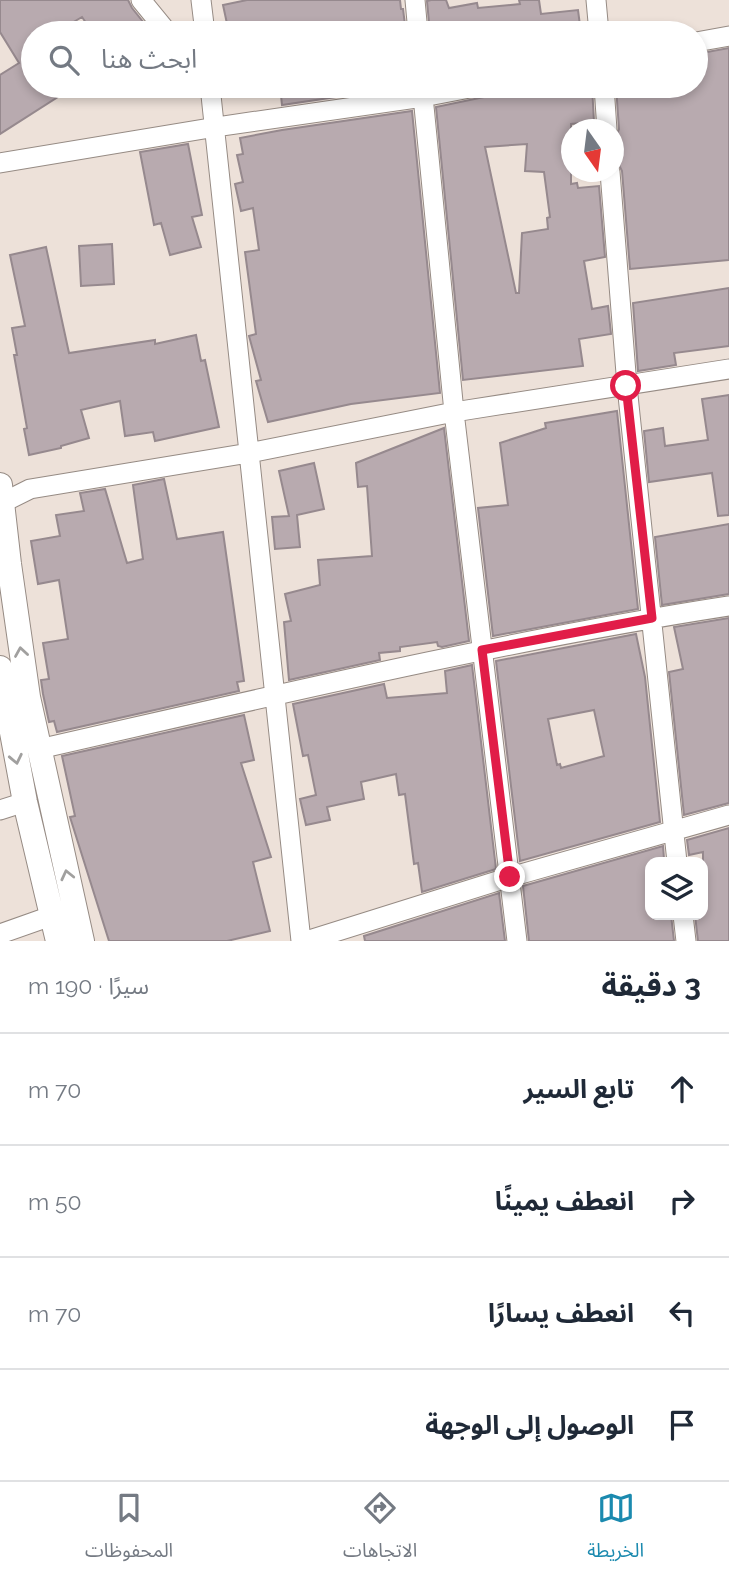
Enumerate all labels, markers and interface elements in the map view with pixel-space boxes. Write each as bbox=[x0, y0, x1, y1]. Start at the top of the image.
search box bbox=[21, 21, 708, 98]
icon: search bbox=[45, 41, 83, 79]
text: ابحث هنا bbox=[101, 44, 197, 74]
north arrow bbox=[561, 119, 624, 182]
route start bbox=[610, 370, 641, 401]
one-way arrow bbox=[14, 646, 29, 658]
one-way arrow bbox=[7, 753, 22, 765]
map controls bbox=[645, 857, 708, 920]
button: layers bbox=[645, 857, 708, 920]
route end bbox=[494, 861, 525, 892]
one-way arrow bbox=[61, 869, 75, 881]
text: 3 دقيقة bbox=[602, 968, 701, 1003]
text: سيرًا · 190 m bbox=[28, 972, 149, 999]
icon: ahead bbox=[663, 1070, 701, 1108]
text: تابع السير bbox=[523, 1074, 634, 1104]
text: 70 m bbox=[28, 1076, 81, 1103]
icon: right bbox=[663, 1182, 701, 1220]
text: انعطف يمينًا bbox=[495, 1186, 634, 1216]
text: 50 m bbox=[28, 1188, 82, 1215]
icon: left bbox=[663, 1294, 701, 1332]
text: انعطف يسارًا bbox=[488, 1298, 634, 1328]
text: 70 m bbox=[28, 1300, 81, 1327]
icon: arrive bbox=[663, 1406, 701, 1444]
text: الوصول إلى الوجهة bbox=[425, 1410, 634, 1440]
tab: المحفوظات bbox=[85, 1489, 173, 1571]
tab: الاتجاهات bbox=[343, 1489, 417, 1571]
tab: الخريطة bbox=[587, 1489, 644, 1571]

